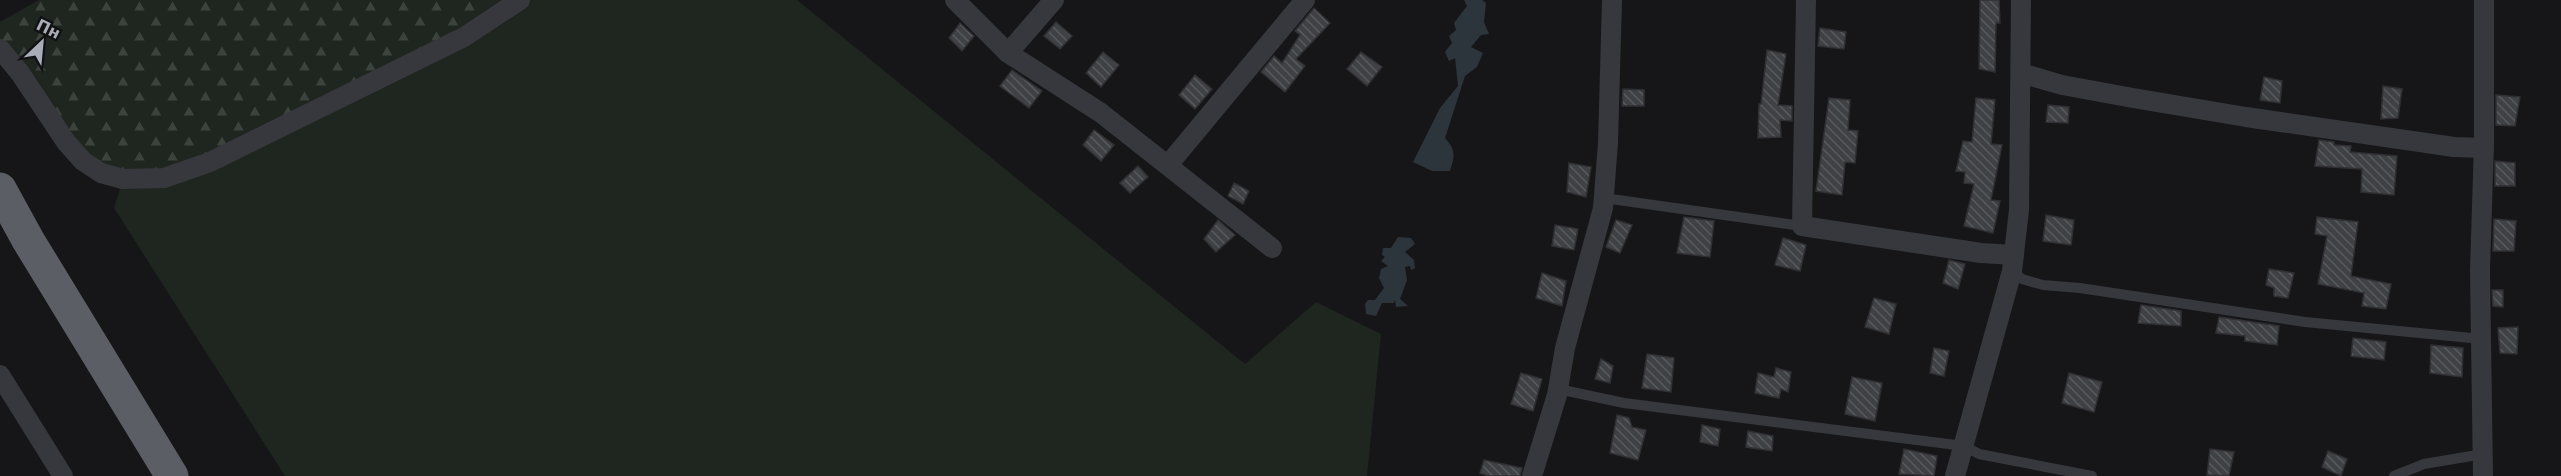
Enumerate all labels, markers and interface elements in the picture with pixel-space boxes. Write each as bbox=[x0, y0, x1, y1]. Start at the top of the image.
north arrow bbox=[12, 12, 72, 72]
text: Пн bbox=[33, 15, 64, 43]

